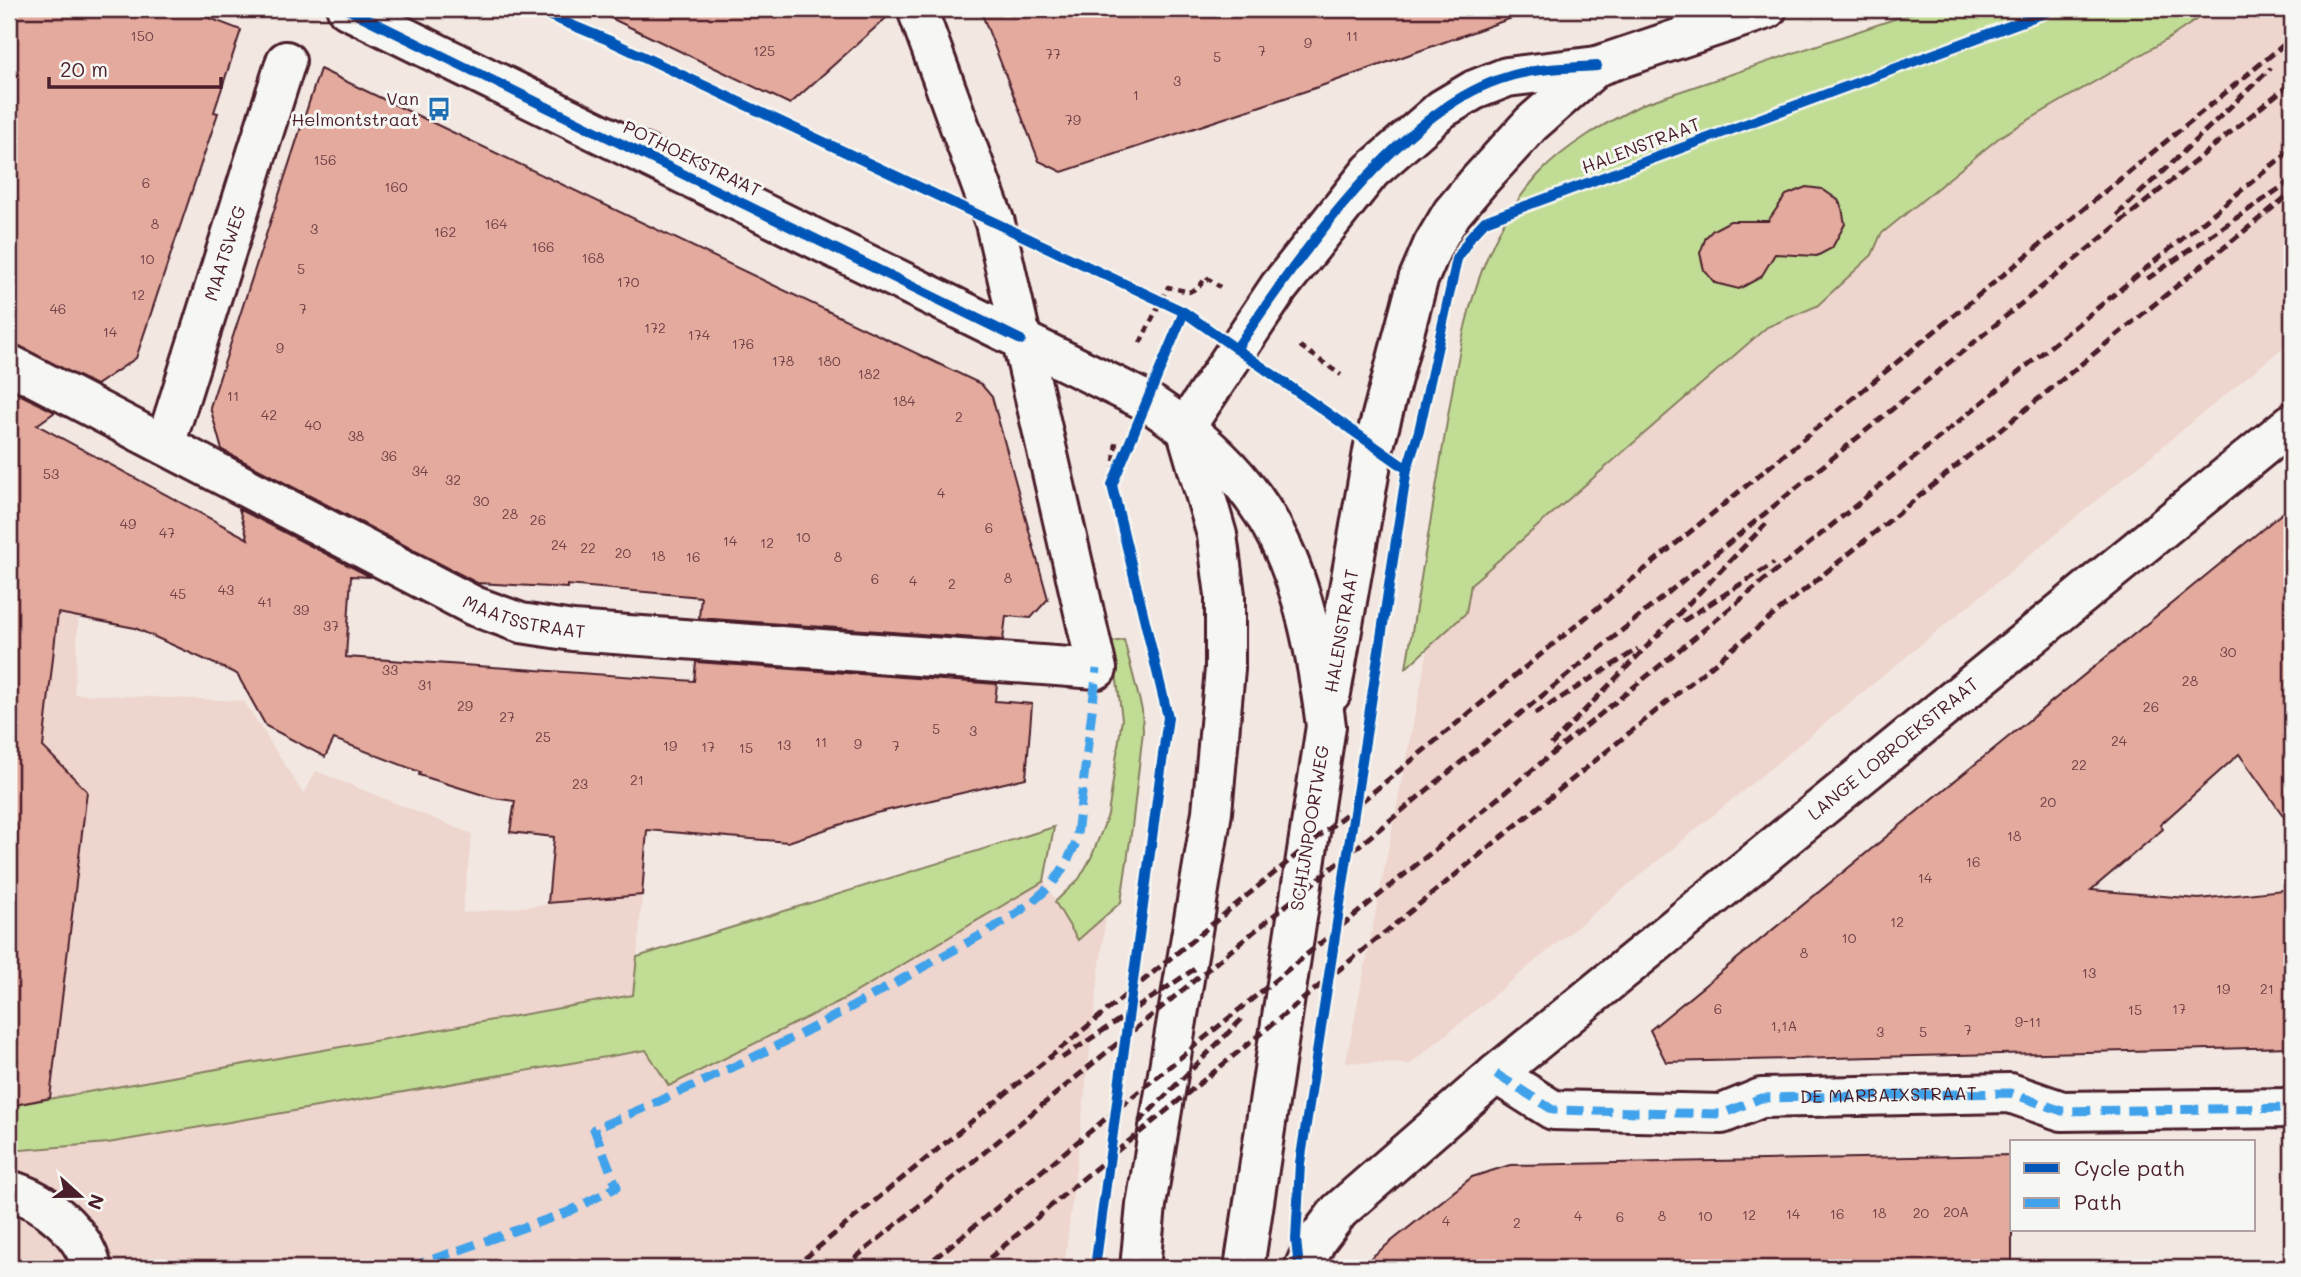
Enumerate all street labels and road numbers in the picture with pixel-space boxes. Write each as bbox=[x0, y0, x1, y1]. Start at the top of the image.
street label: HALENSTRAAT bbox=[1578, 111, 1703, 179]
street label: POTHOEKSTRAAT bbox=[620, 114, 765, 202]
street label: MAATSWEG bbox=[198, 202, 251, 304]
street label: HALENSTRAAT bbox=[1318, 567, 1363, 694]
street label: MAATSSTRAAT bbox=[459, 589, 586, 643]
street label: LANGE LOBROEKSTRAAT bbox=[1803, 671, 1983, 825]
street label: SCHIJNPOORTWEG bbox=[1284, 743, 1334, 912]
street label: DE MARBAIXSTRAAT bbox=[1800, 1081, 1977, 1108]

